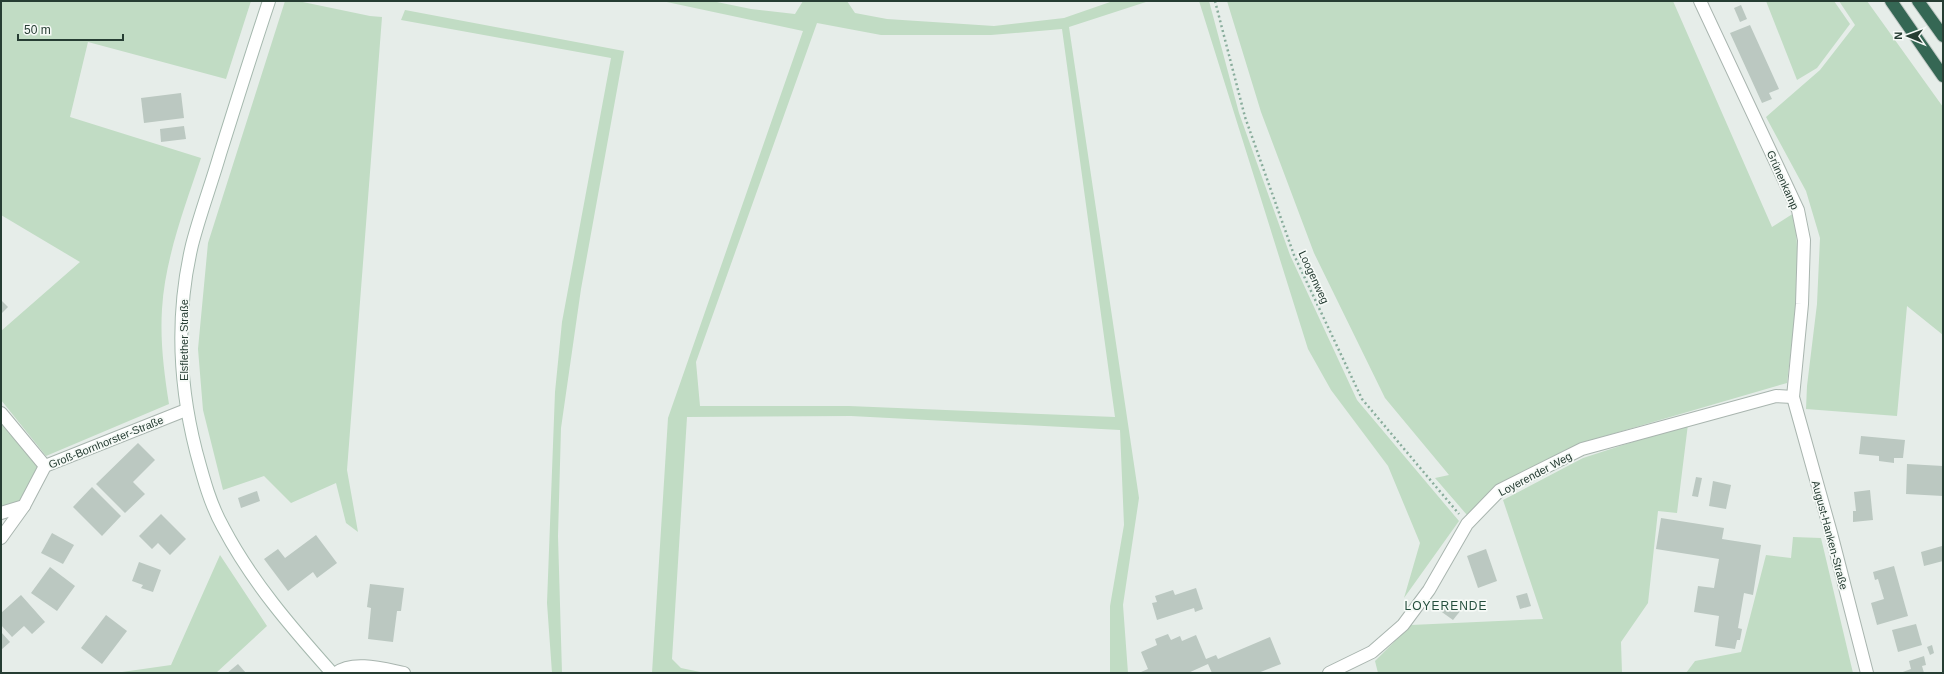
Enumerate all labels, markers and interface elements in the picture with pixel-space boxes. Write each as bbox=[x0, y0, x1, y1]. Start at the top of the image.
scale bar bbox=[18, 16, 123, 42]
north arrow bbox=[1888, 16, 1928, 56]
text: 50 m bbox=[24, 23, 51, 37]
text: N bbox=[1892, 32, 1904, 40]
street label: Grünenkamp bbox=[1765, 149, 1801, 211]
street label: Loogenweg bbox=[1297, 249, 1331, 305]
street label: Elsflether Straße bbox=[178, 299, 190, 381]
street label: Groß-Bornhorster-Straße bbox=[47, 413, 165, 471]
street label: Loyerender Weg bbox=[1496, 450, 1574, 498]
street label: August-Hanken-Straße bbox=[1810, 479, 1850, 591]
district label: LOYERENDE bbox=[1404, 599, 1488, 613]

